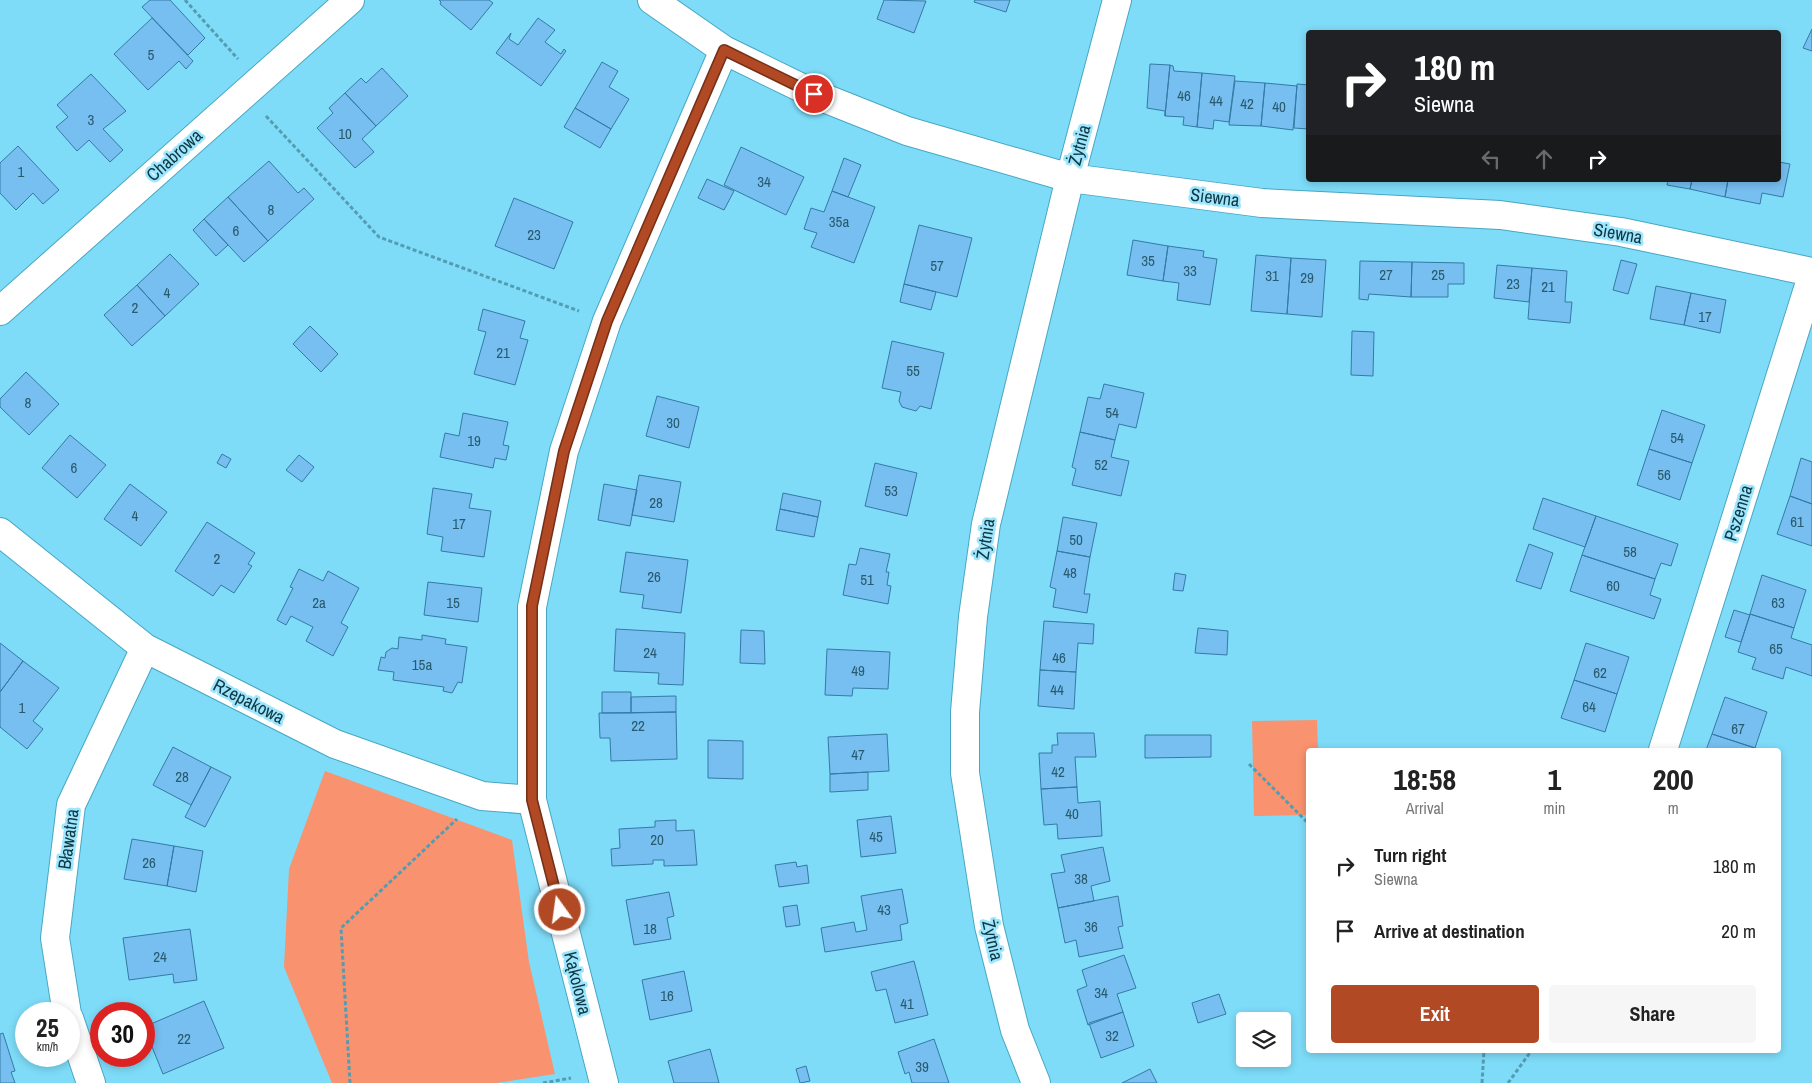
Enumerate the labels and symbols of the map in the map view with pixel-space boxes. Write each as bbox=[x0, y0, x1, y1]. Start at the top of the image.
house number: 5 bbox=[148, 44, 155, 65]
pin bbox=[793, 73, 835, 115]
house number: 46 bbox=[1177, 85, 1191, 106]
house number: 44 bbox=[1209, 90, 1223, 111]
house number: 42 bbox=[1240, 93, 1254, 114]
house number: 40 bbox=[1272, 96, 1286, 117]
house number: 3 bbox=[88, 109, 95, 130]
street label: Żytnia bbox=[1062, 122, 1096, 168]
street label: Chabrowa bbox=[141, 123, 207, 187]
house number: 10 bbox=[338, 123, 352, 144]
house number: 1 bbox=[18, 161, 25, 182]
house number: 34 bbox=[757, 171, 771, 192]
street label: Siewna bbox=[1189, 182, 1241, 212]
house number: 8 bbox=[268, 199, 275, 220]
house number: 35a bbox=[829, 211, 849, 232]
street label: Siewna bbox=[1592, 216, 1644, 250]
house number: 6 bbox=[233, 220, 240, 241]
house number: 23 bbox=[527, 224, 541, 245]
house number: 35 bbox=[1141, 250, 1155, 271]
house number: 57 bbox=[930, 255, 944, 276]
house number: 33 bbox=[1183, 260, 1197, 281]
house number: 27 bbox=[1379, 264, 1393, 285]
house number: 25 bbox=[1431, 264, 1445, 285]
house number: 31 bbox=[1265, 265, 1279, 286]
house number: 29 bbox=[1300, 267, 1314, 288]
house number: 23 bbox=[1506, 273, 1520, 294]
house number: 21 bbox=[1541, 276, 1555, 297]
house number: 4 bbox=[164, 282, 171, 303]
house number: 2 bbox=[132, 297, 139, 318]
house number: 17 bbox=[1698, 306, 1712, 327]
house number: 21 bbox=[496, 342, 510, 363]
house number: 55 bbox=[906, 360, 920, 381]
house number: 8 bbox=[25, 392, 32, 413]
house number: 54 bbox=[1105, 402, 1119, 423]
house number: 30 bbox=[666, 412, 680, 433]
house number: 54 bbox=[1670, 427, 1684, 448]
house number: 19 bbox=[467, 430, 481, 451]
house number: 52 bbox=[1094, 454, 1108, 475]
house number: 6 bbox=[71, 457, 78, 478]
house number: 56 bbox=[1657, 464, 1671, 485]
house number: 53 bbox=[884, 480, 898, 501]
street label: Pszenna bbox=[1718, 482, 1758, 544]
house number: 28 bbox=[649, 492, 663, 513]
house number: 4 bbox=[132, 505, 139, 526]
house number: 61 bbox=[1790, 511, 1804, 532]
house number: 17 bbox=[452, 513, 466, 534]
street label: Żytnia bbox=[969, 517, 1001, 561]
house number: 50 bbox=[1069, 529, 1083, 550]
house number: 58 bbox=[1623, 541, 1637, 562]
house number: 2 bbox=[214, 548, 221, 569]
house number: 48 bbox=[1063, 562, 1077, 583]
house number: 26 bbox=[647, 566, 661, 587]
house number: 51 bbox=[860, 569, 874, 590]
house number: 60 bbox=[1606, 575, 1620, 596]
house number: 2a bbox=[312, 592, 326, 613]
house number: 15 bbox=[446, 592, 460, 613]
house number: 63 bbox=[1771, 592, 1785, 613]
house number: 65 bbox=[1769, 638, 1783, 659]
house number: 24 bbox=[643, 642, 657, 663]
house number: 46 bbox=[1052, 647, 1066, 668]
house number: 15a bbox=[412, 654, 432, 675]
house number: 49 bbox=[851, 660, 865, 681]
house number: 62 bbox=[1593, 662, 1607, 683]
street label: Rzepakowa bbox=[209, 672, 289, 730]
house number: 44 bbox=[1050, 679, 1064, 700]
house number: 64 bbox=[1582, 696, 1596, 717]
house number: 1 bbox=[19, 697, 26, 718]
house number: 22 bbox=[631, 715, 645, 736]
house number: 67 bbox=[1731, 718, 1745, 739]
house number: 47 bbox=[851, 744, 865, 765]
house number: 42 bbox=[1051, 761, 1065, 782]
house number: 28 bbox=[175, 766, 189, 787]
house number: 40 bbox=[1065, 803, 1079, 824]
street label: Bławatna bbox=[51, 807, 85, 871]
house number: 45 bbox=[869, 826, 883, 847]
house number: 20 bbox=[650, 829, 664, 850]
house number: 26 bbox=[142, 852, 156, 873]
house number: 38 bbox=[1074, 868, 1088, 889]
position arrow bbox=[533, 883, 585, 935]
house number: 43 bbox=[877, 899, 891, 920]
house number: 36 bbox=[1084, 916, 1098, 937]
street label: Żytnia bbox=[976, 917, 1010, 963]
house number: 18 bbox=[643, 918, 657, 939]
house number: 24 bbox=[153, 946, 167, 967]
street label: Kąkolowa bbox=[558, 949, 598, 1017]
house number: 34 bbox=[1094, 982, 1108, 1003]
house number: 16 bbox=[660, 985, 674, 1006]
house number: 41 bbox=[900, 993, 914, 1014]
speed limit sign: 30 bbox=[90, 1002, 155, 1067]
house number: 32 bbox=[1105, 1025, 1119, 1046]
house number: 22 bbox=[177, 1028, 191, 1049]
house number: 39 bbox=[915, 1056, 929, 1077]

